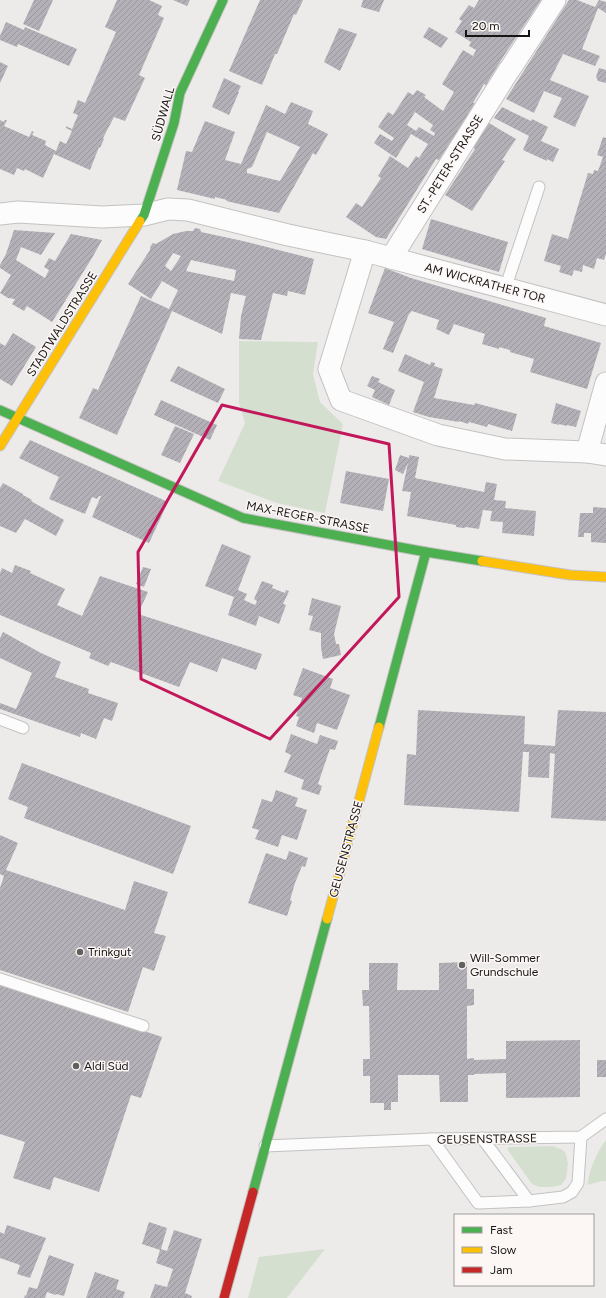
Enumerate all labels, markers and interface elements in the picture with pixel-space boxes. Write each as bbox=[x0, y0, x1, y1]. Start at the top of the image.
scale bar bbox=[466, 12, 529, 38]
text: 20 m bbox=[472, 19, 500, 33]
street label: SÜDWALL bbox=[149, 85, 178, 143]
street label: ST.-PETER-STRASSE bbox=[414, 112, 486, 216]
street label: AM WICKRATHER TOR bbox=[423, 260, 547, 306]
street label: STADTWALDSTRASSE bbox=[24, 269, 100, 379]
street label: MAX-REGER-STRASSE bbox=[245, 498, 371, 536]
street label: GEUSENSTRASSE bbox=[326, 799, 366, 899]
place label: Trinkgut bbox=[88, 945, 132, 959]
marker: Trinkgut bbox=[75, 947, 85, 957]
place label: Will-Sommer Grundschule bbox=[470, 951, 540, 979]
marker: Will-Sommer Grundschule bbox=[457, 960, 467, 970]
place label: Aldi Süd bbox=[84, 1059, 129, 1073]
marker: Aldi Süd bbox=[71, 1061, 81, 1071]
street label: GEUSENSTRASSE bbox=[437, 1131, 537, 1147]
legend bbox=[454, 1214, 594, 1286]
text: Fast bbox=[490, 1223, 513, 1237]
text: Slow bbox=[490, 1243, 517, 1257]
text: Jam bbox=[490, 1263, 513, 1277]

